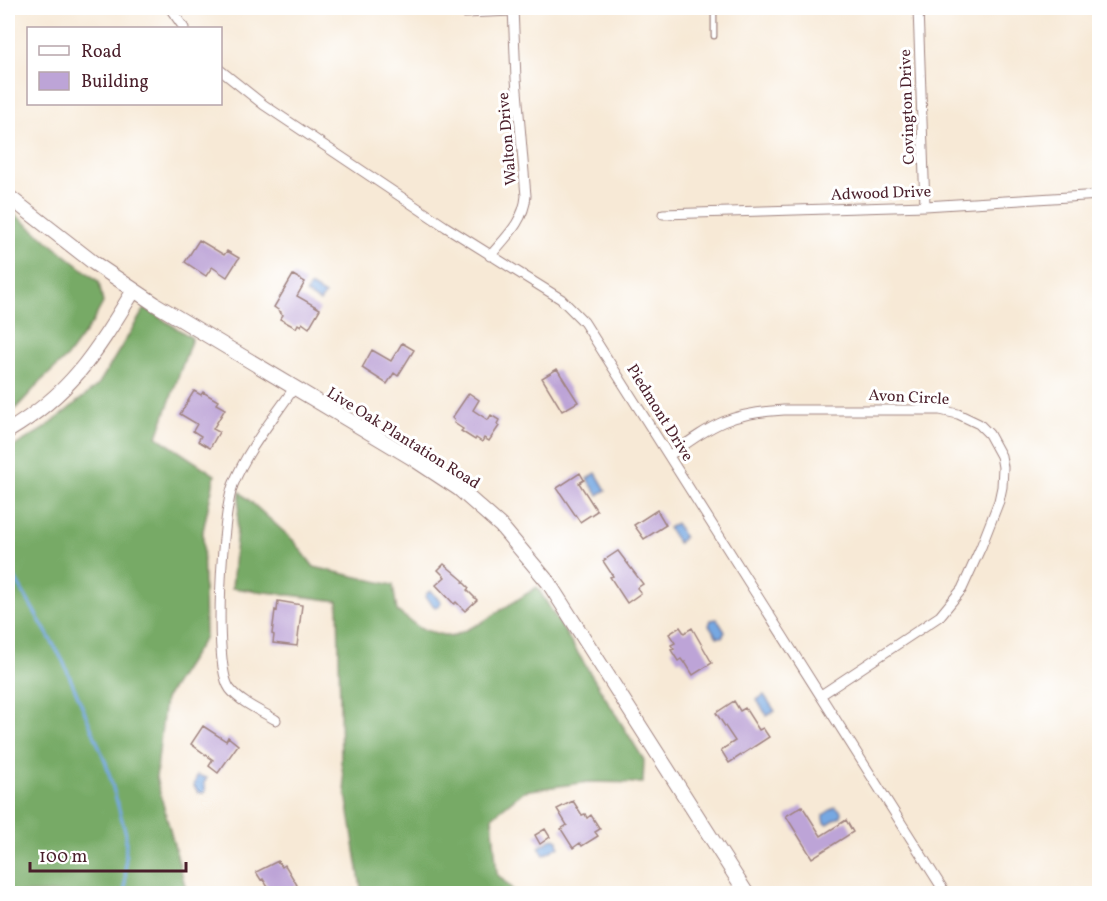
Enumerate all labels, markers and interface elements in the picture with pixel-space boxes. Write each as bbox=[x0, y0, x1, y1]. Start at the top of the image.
legend bbox=[27, 27, 222, 105]
text: Road bbox=[81, 40, 122, 65]
street label: Covington Drive bbox=[895, 49, 921, 165]
text: Building bbox=[81, 70, 149, 95]
street label: Walton Drive bbox=[493, 91, 523, 186]
street label: Adwood Drive bbox=[830, 181, 932, 207]
street label: Piedmont Drive bbox=[621, 360, 698, 466]
street label: Live Oak Plantation Road bbox=[322, 382, 484, 495]
street label: Avon Circle bbox=[868, 385, 950, 411]
scale bar bbox=[30, 835, 186, 873]
text: 100 m bbox=[39, 845, 88, 870]

